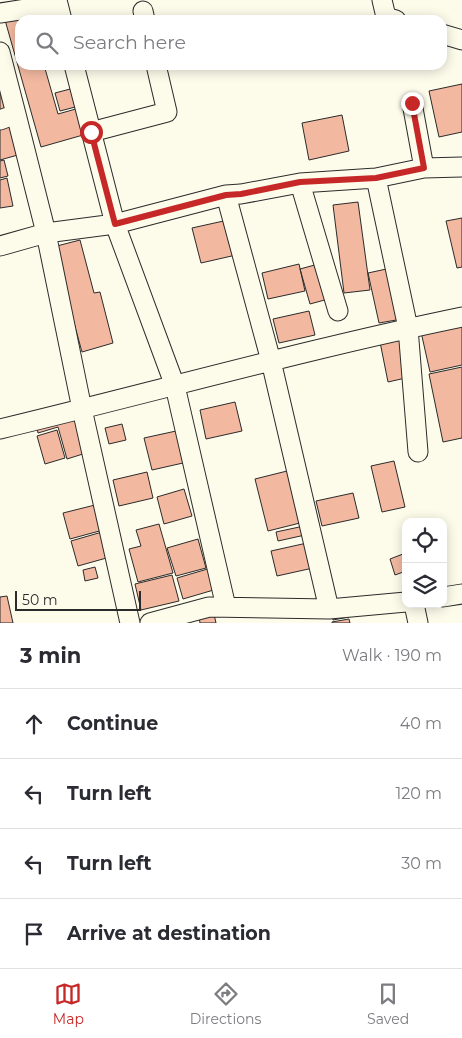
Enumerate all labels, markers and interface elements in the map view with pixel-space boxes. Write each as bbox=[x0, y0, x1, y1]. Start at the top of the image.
search box bbox=[15, 15, 447, 70]
icon: search bbox=[33, 29, 61, 57]
text: Search here bbox=[73, 31, 186, 54]
route end bbox=[401, 92, 424, 115]
route start bbox=[80, 121, 103, 144]
map controls bbox=[402, 518, 447, 608]
button: locate bbox=[402, 518, 447, 563]
button: layers bbox=[402, 563, 447, 608]
scale bar bbox=[15, 588, 141, 611]
text: 50 m bbox=[22, 591, 58, 609]
text: 3 min bbox=[20, 643, 81, 668]
text: Walk · 190 m bbox=[342, 646, 442, 665]
icon: ahead bbox=[20, 710, 48, 738]
text: Continue bbox=[67, 712, 158, 735]
text: 40 m bbox=[400, 714, 442, 733]
icon: left bbox=[20, 780, 48, 808]
text: Turn left bbox=[67, 782, 152, 805]
text: 120 m bbox=[395, 784, 442, 803]
icon: left bbox=[20, 850, 48, 878]
text: Turn left bbox=[67, 852, 152, 875]
text: 30 m bbox=[401, 854, 442, 873]
icon: arrive bbox=[20, 920, 48, 948]
text: Arrive at destination bbox=[67, 922, 271, 945]
tab: Map bbox=[53, 980, 84, 1028]
tab: Directions bbox=[190, 980, 261, 1028]
tab: Saved bbox=[367, 980, 409, 1028]

